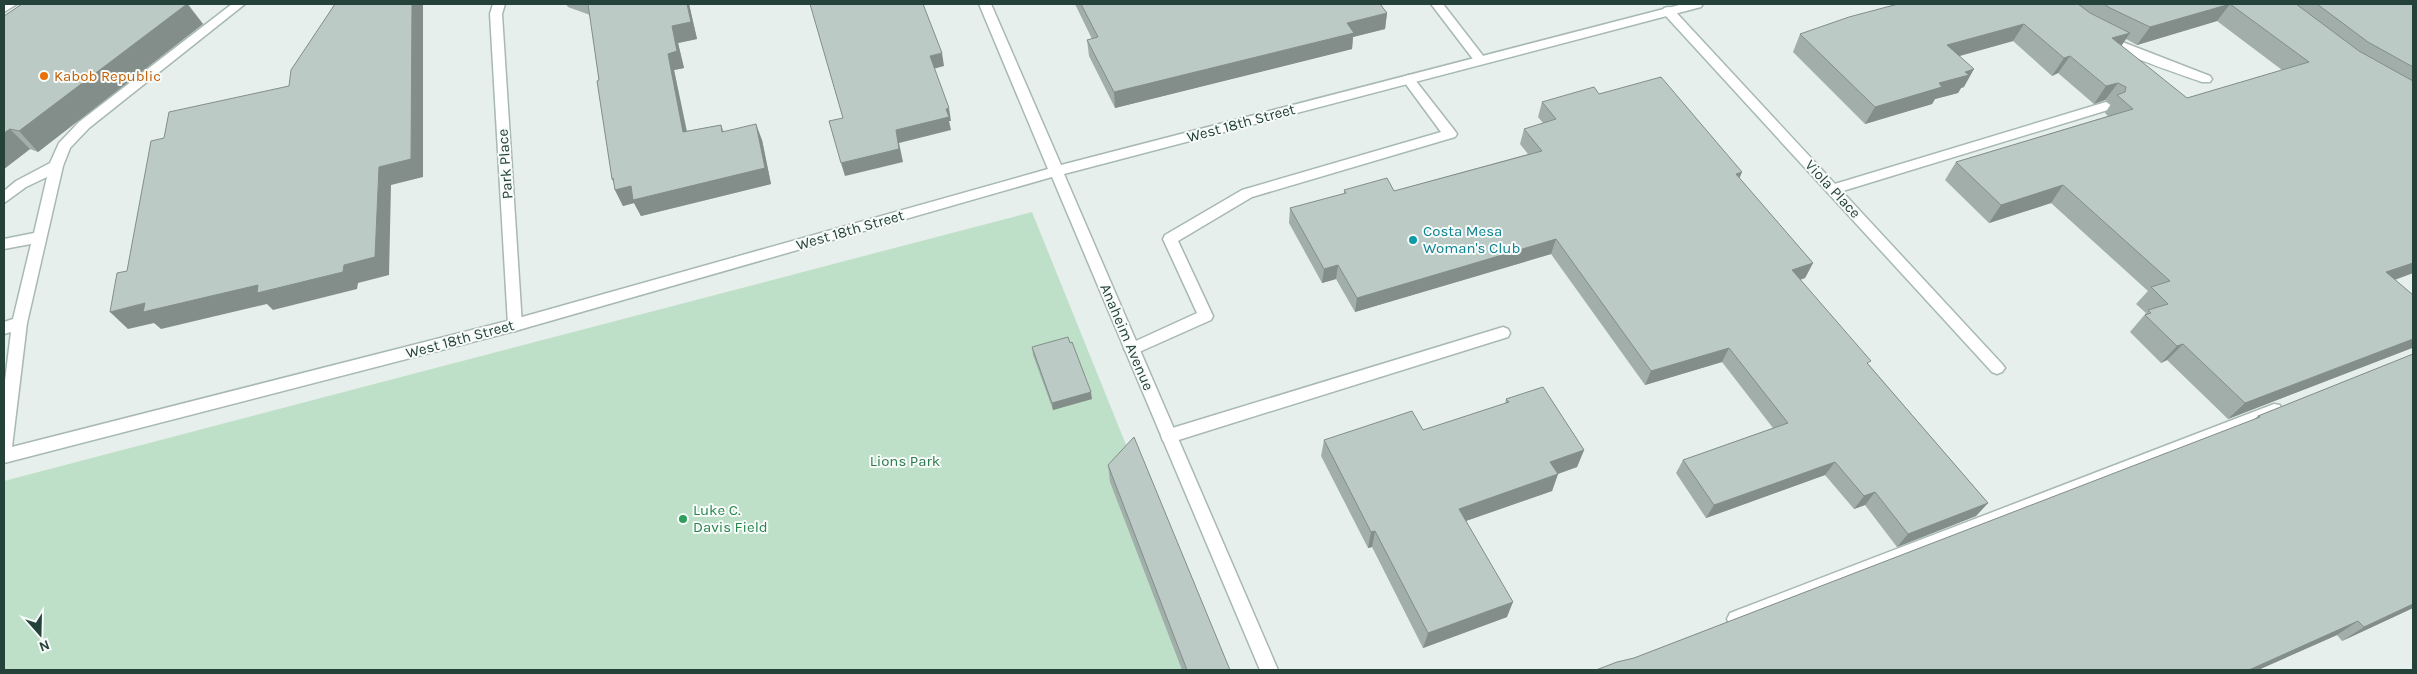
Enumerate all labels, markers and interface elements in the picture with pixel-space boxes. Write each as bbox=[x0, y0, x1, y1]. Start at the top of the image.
place label: Kabob Republic bbox=[54, 67, 161, 85]
marker: Kabob Republic bbox=[38, 70, 50, 82]
street label: West 18th Street bbox=[1185, 100, 1297, 146]
street label: Park Place bbox=[494, 128, 516, 200]
street label: Viola Place bbox=[1801, 156, 1865, 222]
street label: West 18th Street bbox=[794, 206, 906, 254]
place label: Costa Mesa Woman's Club bbox=[1423, 222, 1520, 257]
marker: Costa Mesa Woman's Club bbox=[1407, 234, 1419, 246]
street label: Anaheim Avenue bbox=[1096, 281, 1158, 393]
street label: West 18th Street bbox=[404, 316, 516, 362]
park label: Lions Park bbox=[870, 452, 940, 470]
place label: Luke C. Davis Field bbox=[693, 501, 768, 536]
marker: Luke C. Davis Field bbox=[677, 513, 689, 525]
north arrow bbox=[15, 609, 65, 659]
text: N bbox=[37, 636, 52, 655]

